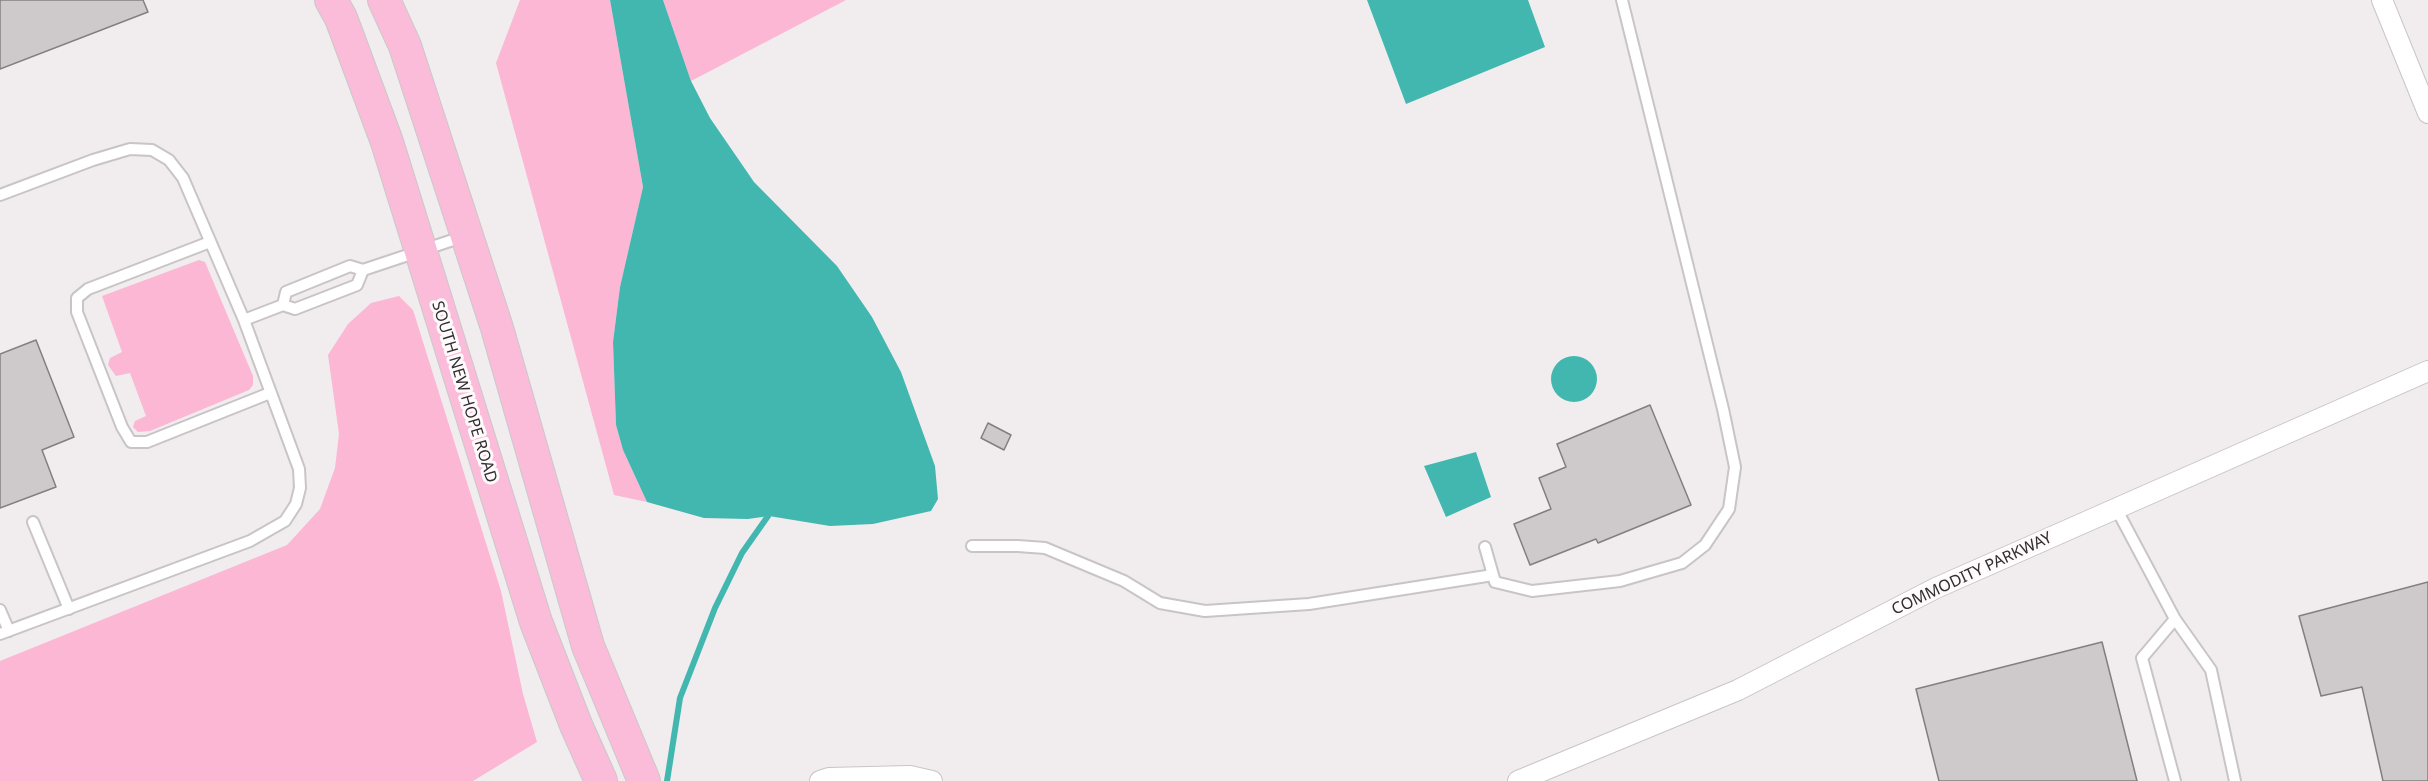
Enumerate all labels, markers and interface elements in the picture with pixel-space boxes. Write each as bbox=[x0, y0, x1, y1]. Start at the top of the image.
street label: SOUTH NEW HOPE ROAD bbox=[427, 299, 501, 485]
street label: COMMODITY PARKWAY bbox=[1889, 528, 2055, 620]

